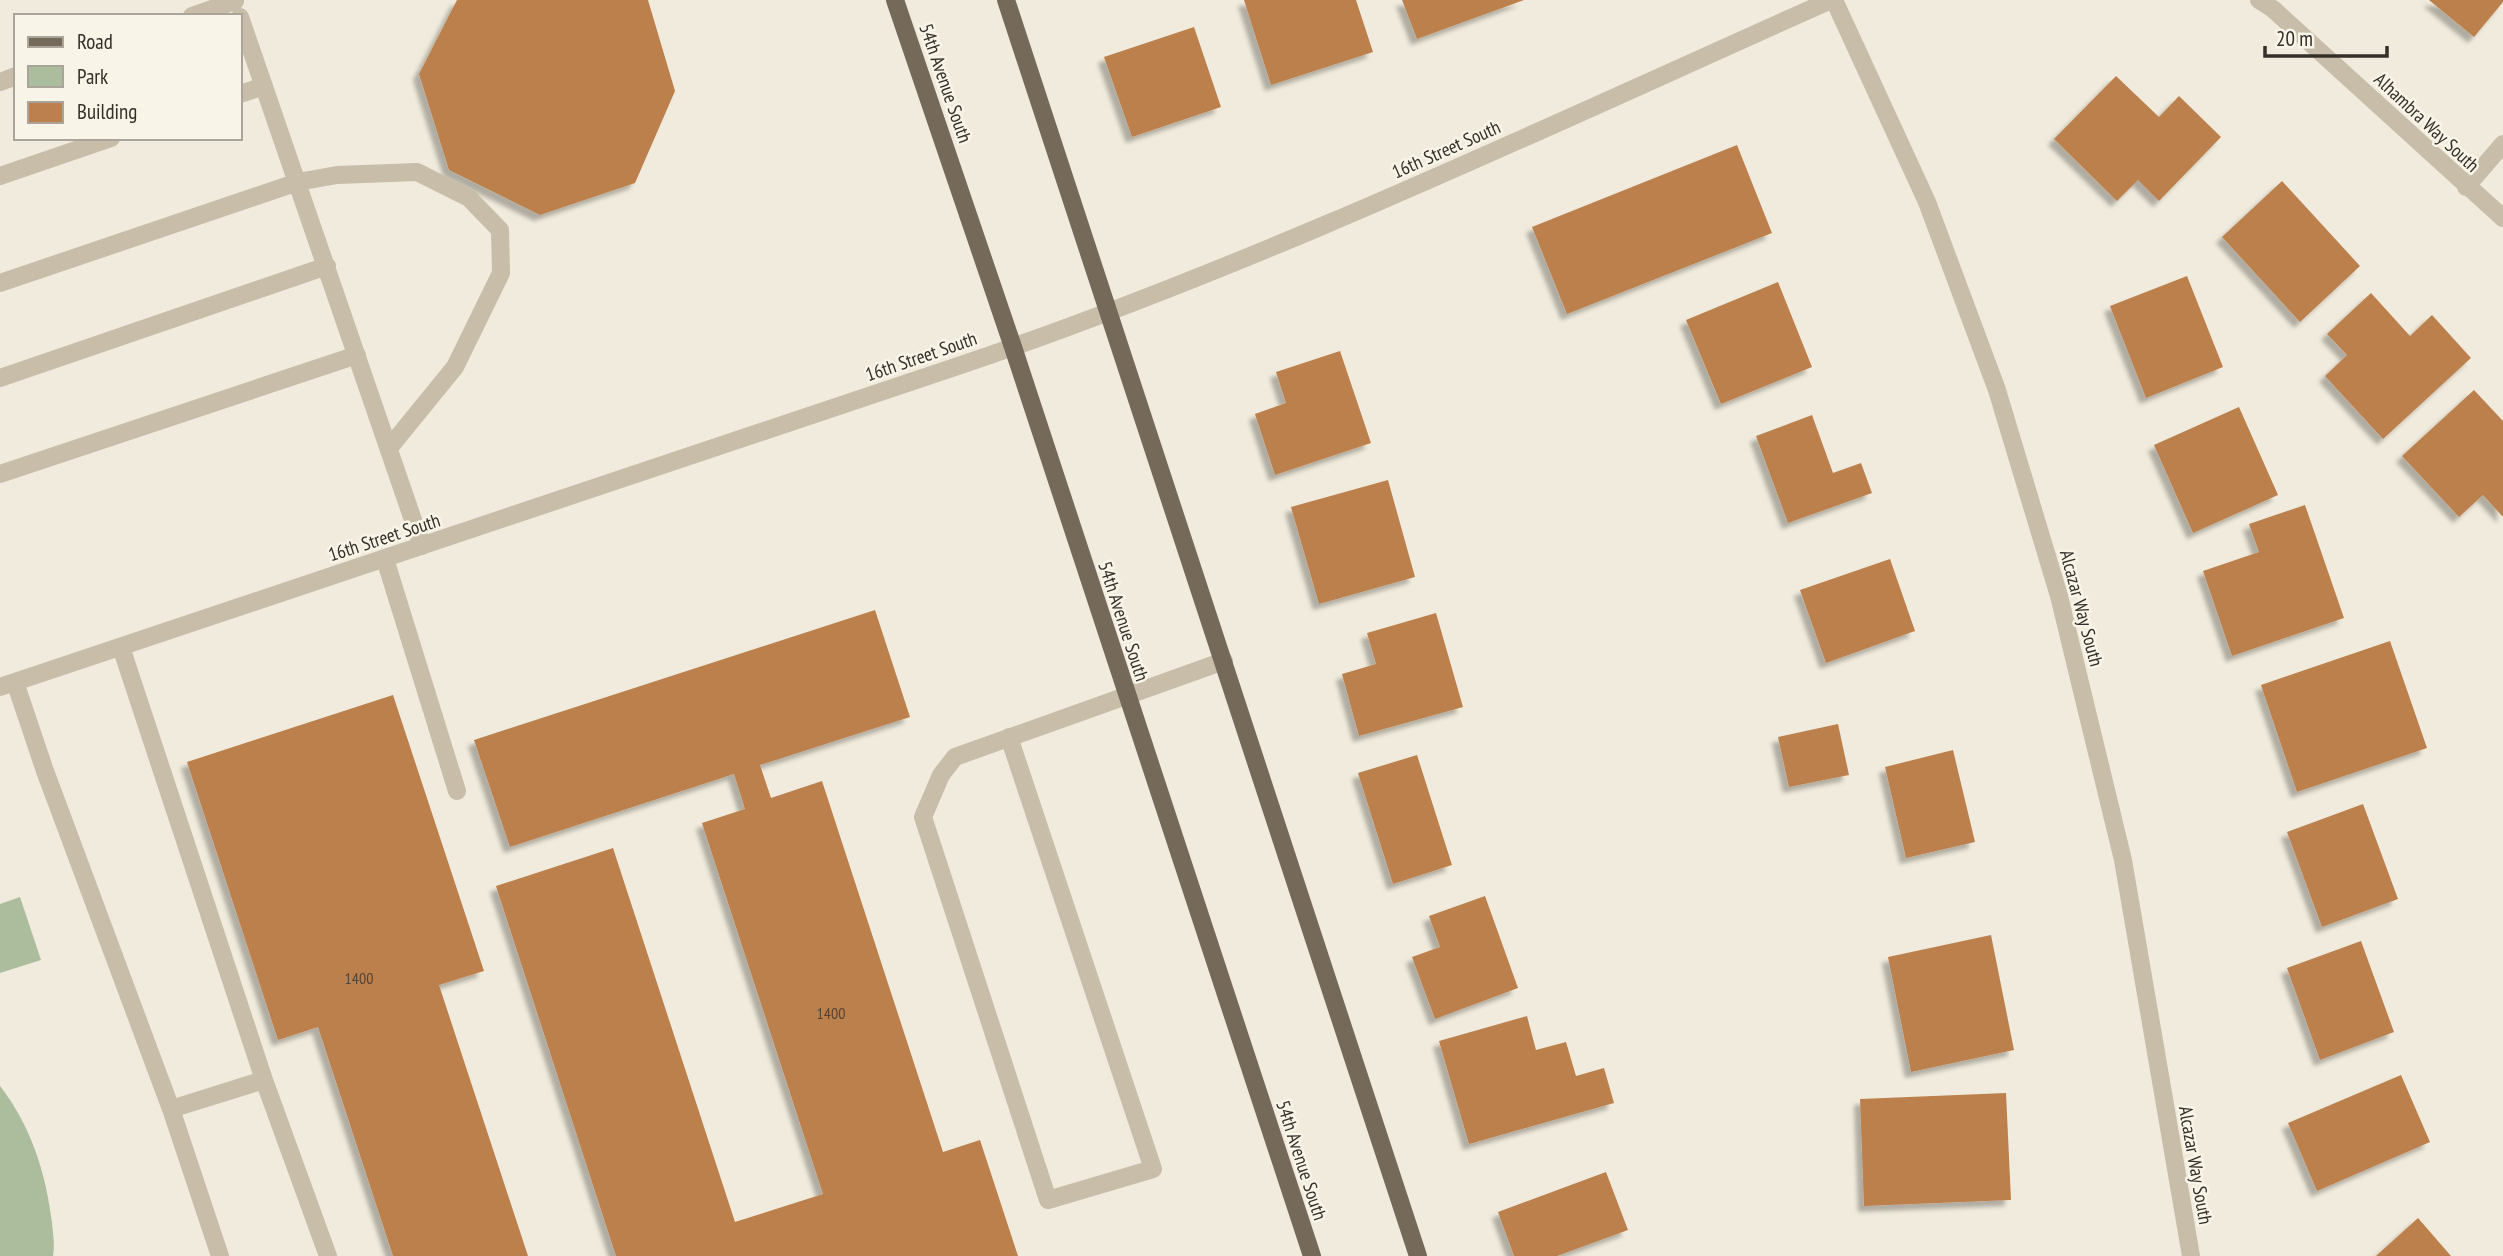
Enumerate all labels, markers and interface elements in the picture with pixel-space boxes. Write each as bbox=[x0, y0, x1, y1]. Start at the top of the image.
legend bbox=[14, 14, 242, 140]
scale bar bbox=[2265, 14, 2388, 58]
street label: 54th Avenue South bbox=[914, 20, 978, 146]
text: 20 m bbox=[2276, 25, 2313, 52]
text: Road bbox=[77, 28, 113, 55]
text: Park bbox=[77, 63, 108, 90]
street label: Alhambra Way South bbox=[2369, 67, 2485, 177]
text: Building bbox=[77, 98, 137, 125]
street label: 16th Street South bbox=[1388, 114, 1504, 184]
street label: 16th Street South bbox=[862, 326, 980, 386]
street label: 16th Street South bbox=[325, 508, 443, 566]
street label: Alcazar Way South bbox=[2055, 547, 2109, 669]
street label: 54th Avenue South bbox=[1093, 558, 1155, 684]
house number: 1400 bbox=[345, 968, 373, 988]
house number: 1400 bbox=[817, 1003, 845, 1023]
street label: 54th Avenue South bbox=[1271, 1097, 1333, 1223]
street label: Alcazar Way South bbox=[2174, 1104, 2218, 1226]

